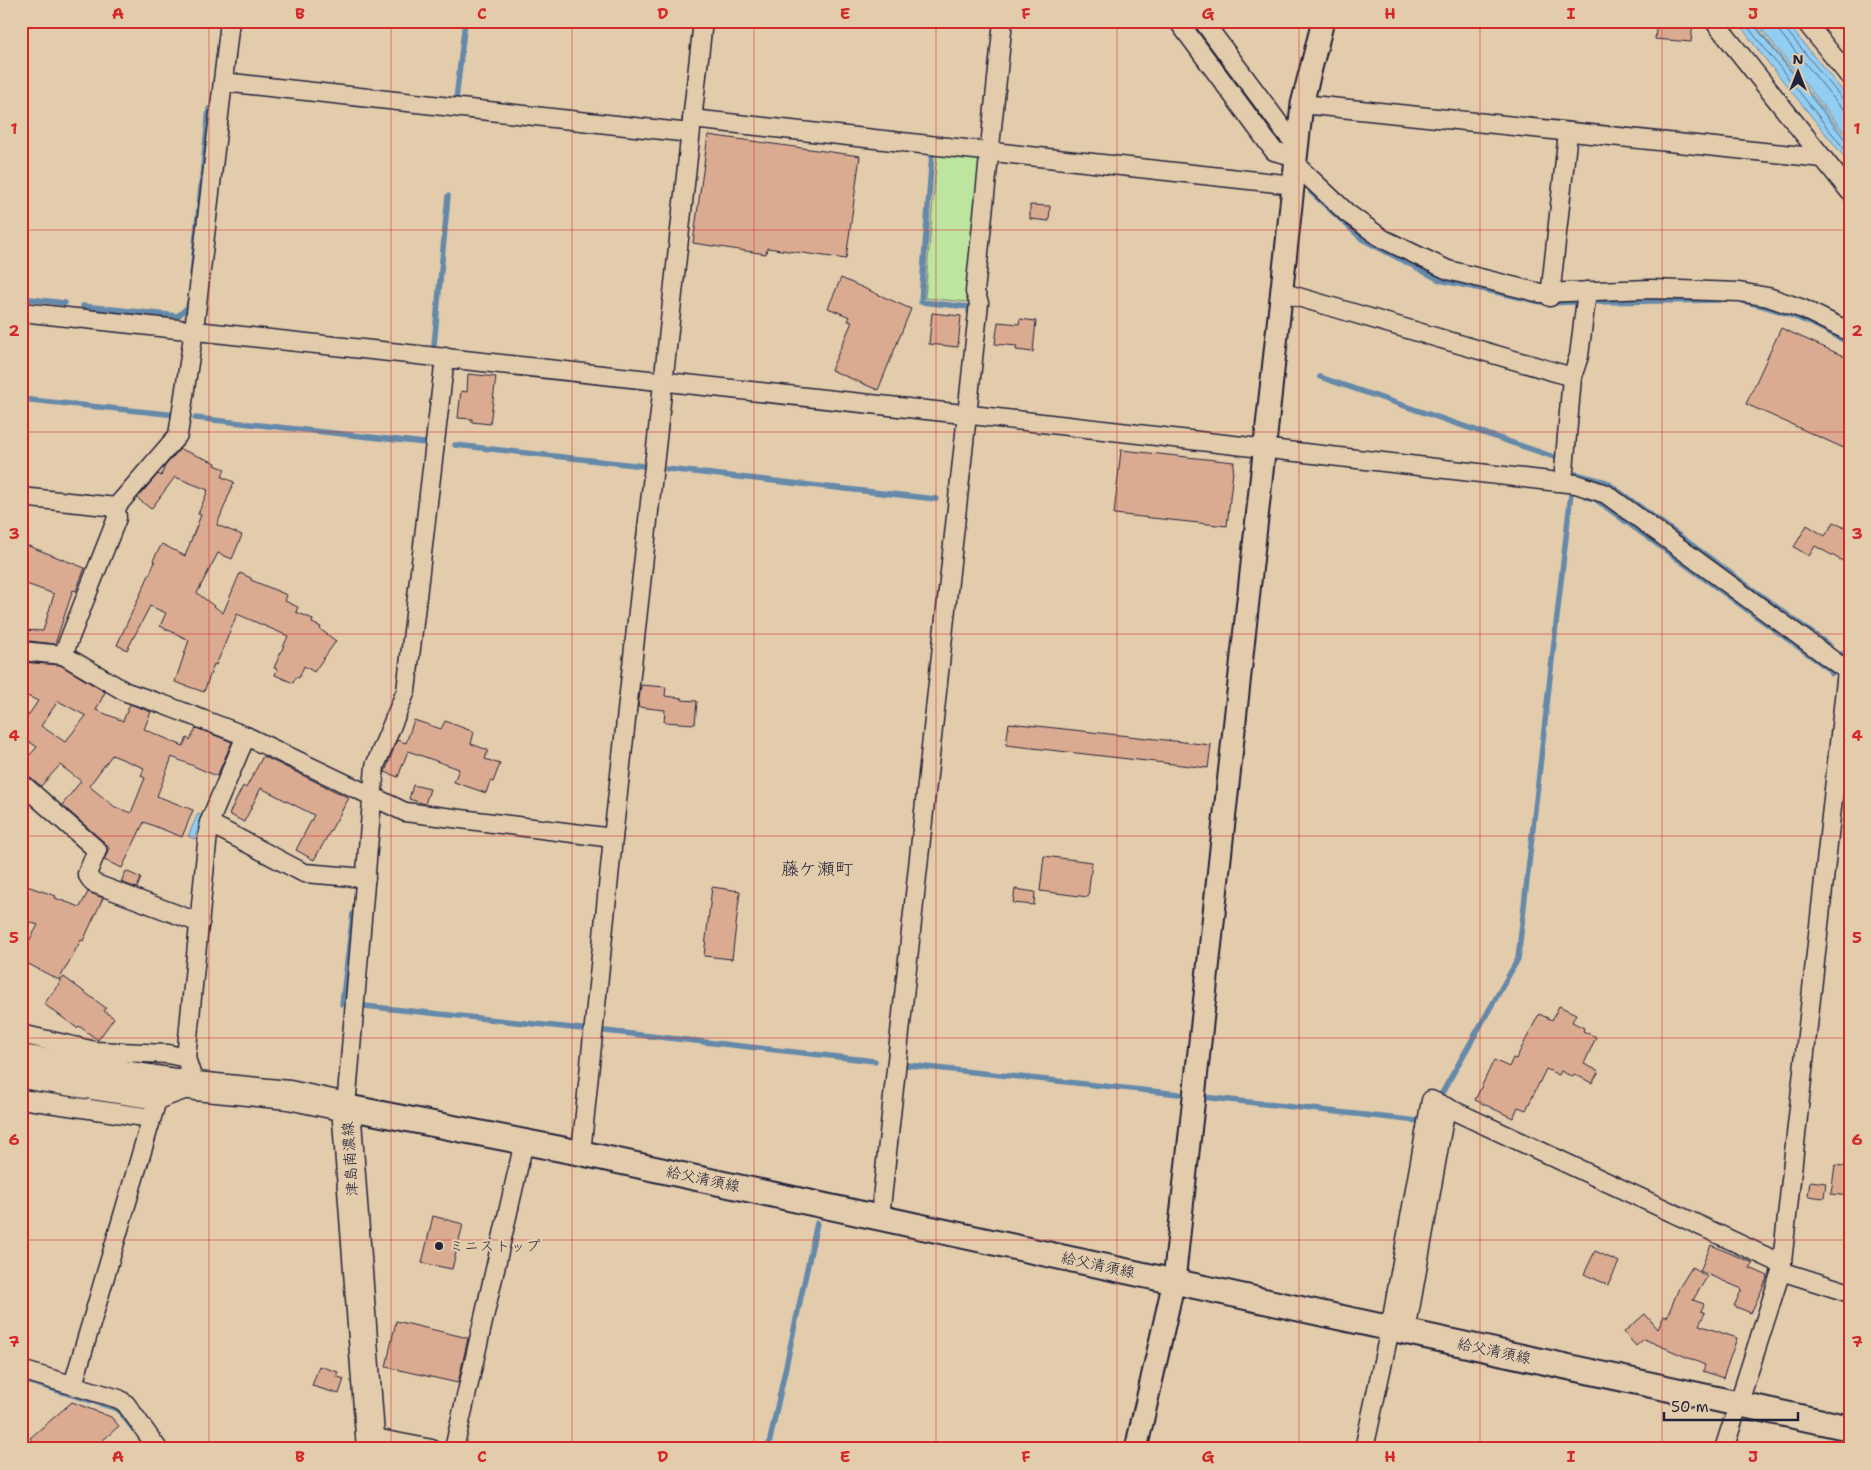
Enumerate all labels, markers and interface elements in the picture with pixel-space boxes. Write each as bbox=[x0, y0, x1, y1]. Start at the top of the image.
text: A bbox=[112, 3, 124, 24]
text: B bbox=[295, 3, 305, 24]
text: C bbox=[477, 3, 487, 24]
text: D bbox=[657, 3, 669, 24]
text: E bbox=[840, 3, 850, 24]
text: F bbox=[1021, 3, 1031, 24]
text: G bbox=[1202, 3, 1215, 24]
text: H bbox=[1384, 3, 1396, 24]
text: I bbox=[1567, 3, 1576, 24]
text: J bbox=[1748, 3, 1758, 24]
north arrow bbox=[1774, 48, 1824, 98]
text: N bbox=[1792, 50, 1804, 68]
text: 1 bbox=[10, 118, 18, 139]
text: 1 bbox=[1853, 118, 1861, 139]
text: 2 bbox=[8, 320, 20, 341]
text: 2 bbox=[1851, 320, 1863, 341]
text: 3 bbox=[8, 523, 20, 544]
text: 3 bbox=[1851, 523, 1863, 544]
text: 4 bbox=[8, 725, 20, 746]
text: 4 bbox=[1851, 725, 1863, 746]
district label: 藤ケ瀬町 bbox=[781, 857, 853, 881]
text: 5 bbox=[9, 927, 19, 948]
text: 5 bbox=[1852, 927, 1862, 948]
street label: 津島南濃線 bbox=[337, 1121, 363, 1197]
text: 6 bbox=[8, 1129, 20, 1150]
text: 6 bbox=[1851, 1129, 1863, 1150]
street label: 給父清須線 bbox=[664, 1161, 742, 1197]
place label: ミニストップ bbox=[449, 1236, 541, 1256]
marker: ミニストップ bbox=[433, 1240, 445, 1252]
street label: 給父清須線 bbox=[1059, 1247, 1137, 1283]
text: 7 bbox=[8, 1331, 20, 1352]
text: 7 bbox=[1851, 1331, 1863, 1352]
street label: 給父清須線 bbox=[1455, 1333, 1533, 1369]
scale bar bbox=[1664, 1390, 1797, 1422]
text: 50 m bbox=[1671, 1397, 1709, 1417]
text: A bbox=[112, 1446, 124, 1467]
text: B bbox=[295, 1446, 305, 1467]
text: C bbox=[477, 1446, 487, 1467]
text: D bbox=[657, 1446, 669, 1467]
text: E bbox=[840, 1446, 850, 1467]
text: F bbox=[1021, 1446, 1031, 1467]
text: G bbox=[1202, 1446, 1215, 1467]
text: H bbox=[1384, 1446, 1396, 1467]
text: I bbox=[1567, 1446, 1576, 1467]
text: J bbox=[1748, 1446, 1758, 1467]

